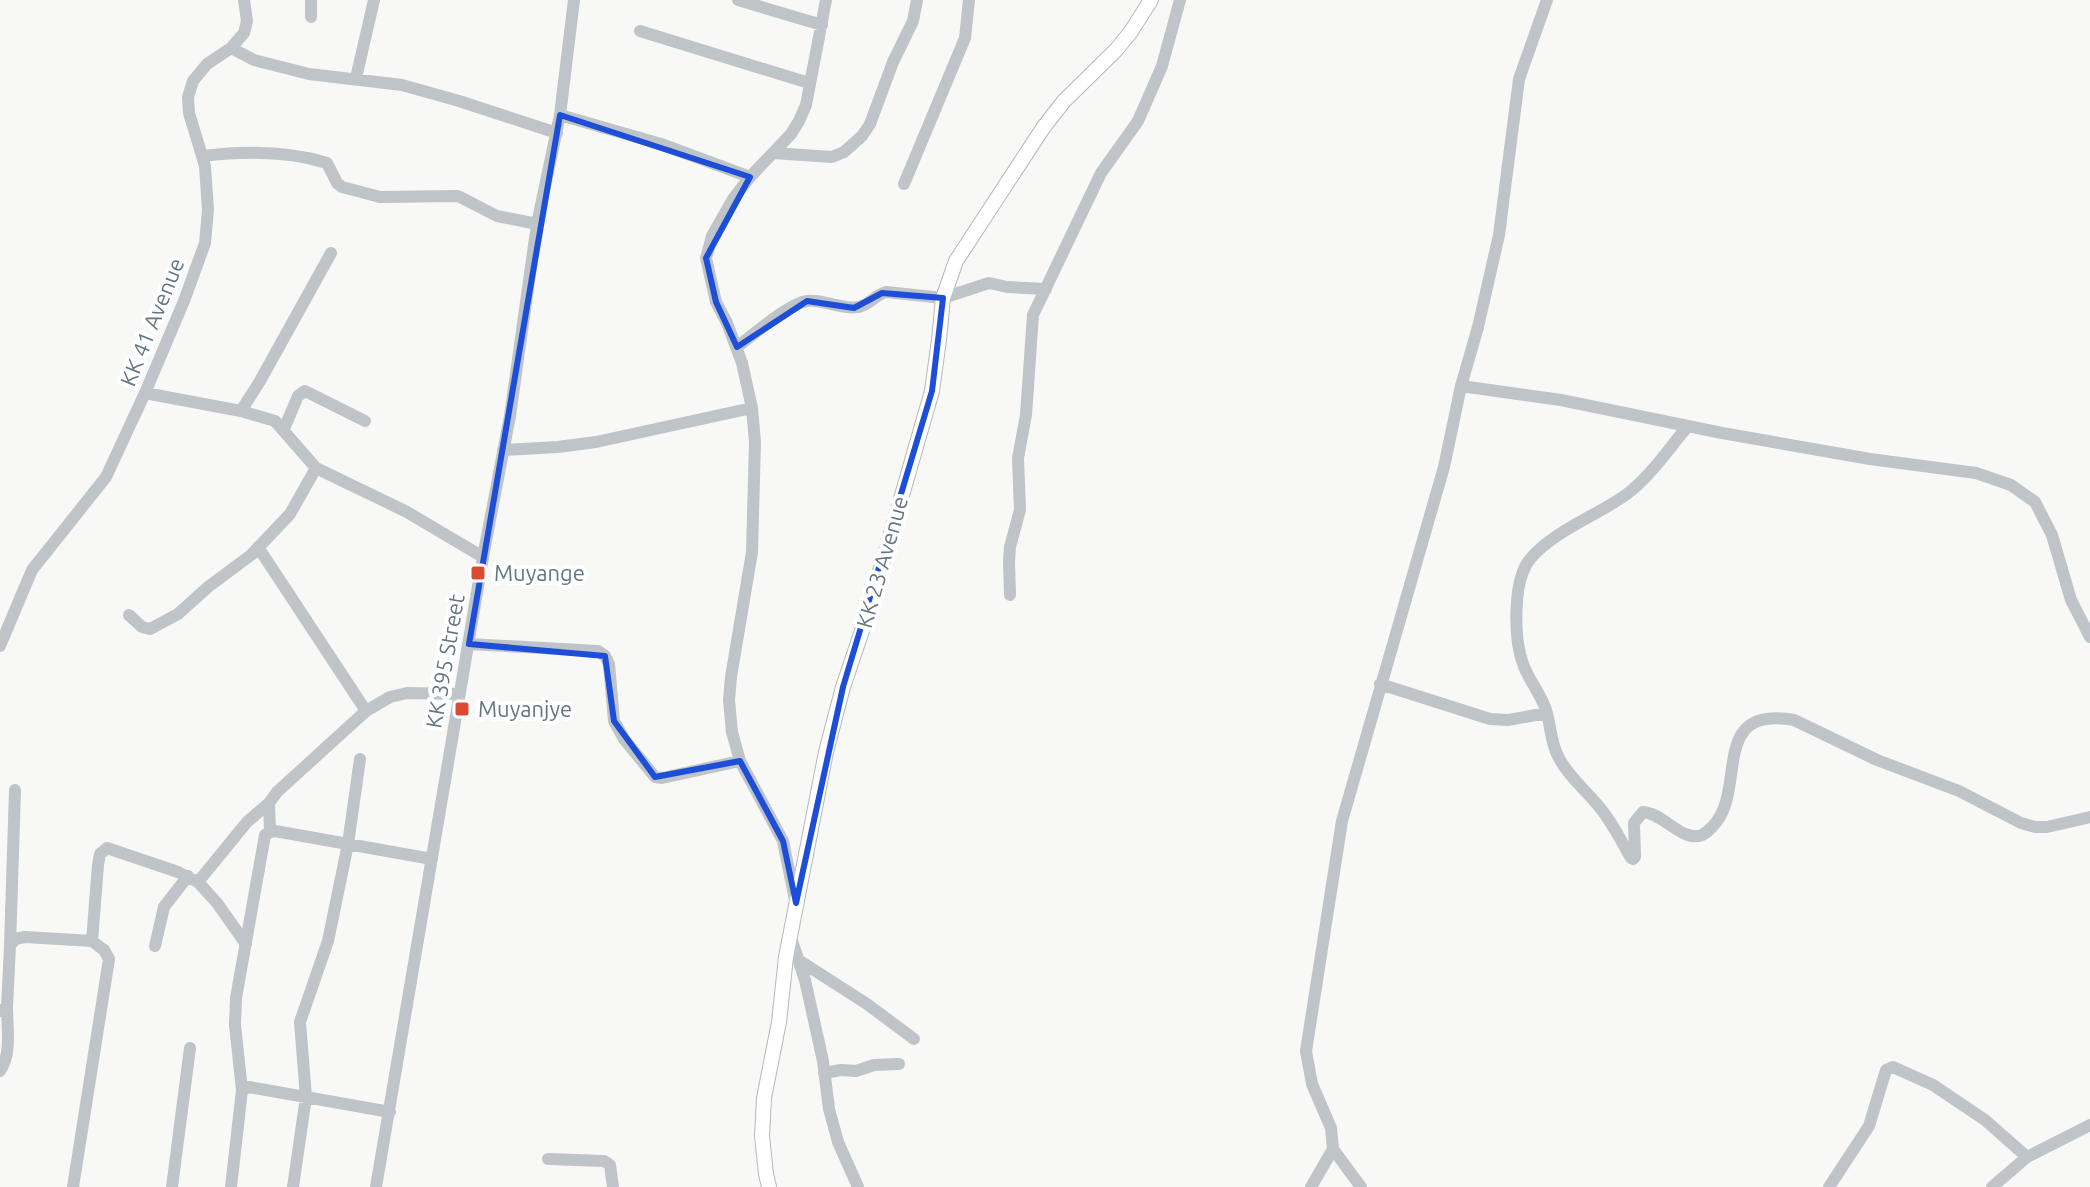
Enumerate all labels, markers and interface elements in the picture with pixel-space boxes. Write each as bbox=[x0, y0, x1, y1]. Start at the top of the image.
street label: KK 41 Avenue bbox=[115, 254, 189, 389]
street label: KK 23 Avenue bbox=[851, 493, 912, 631]
place label: Muyange bbox=[494, 560, 585, 585]
marker: Muyange bbox=[469, 564, 487, 582]
street label: KK 395 Street bbox=[420, 592, 469, 730]
place label: Muyanjye bbox=[478, 696, 572, 721]
marker: Muyanjye bbox=[453, 700, 471, 718]

